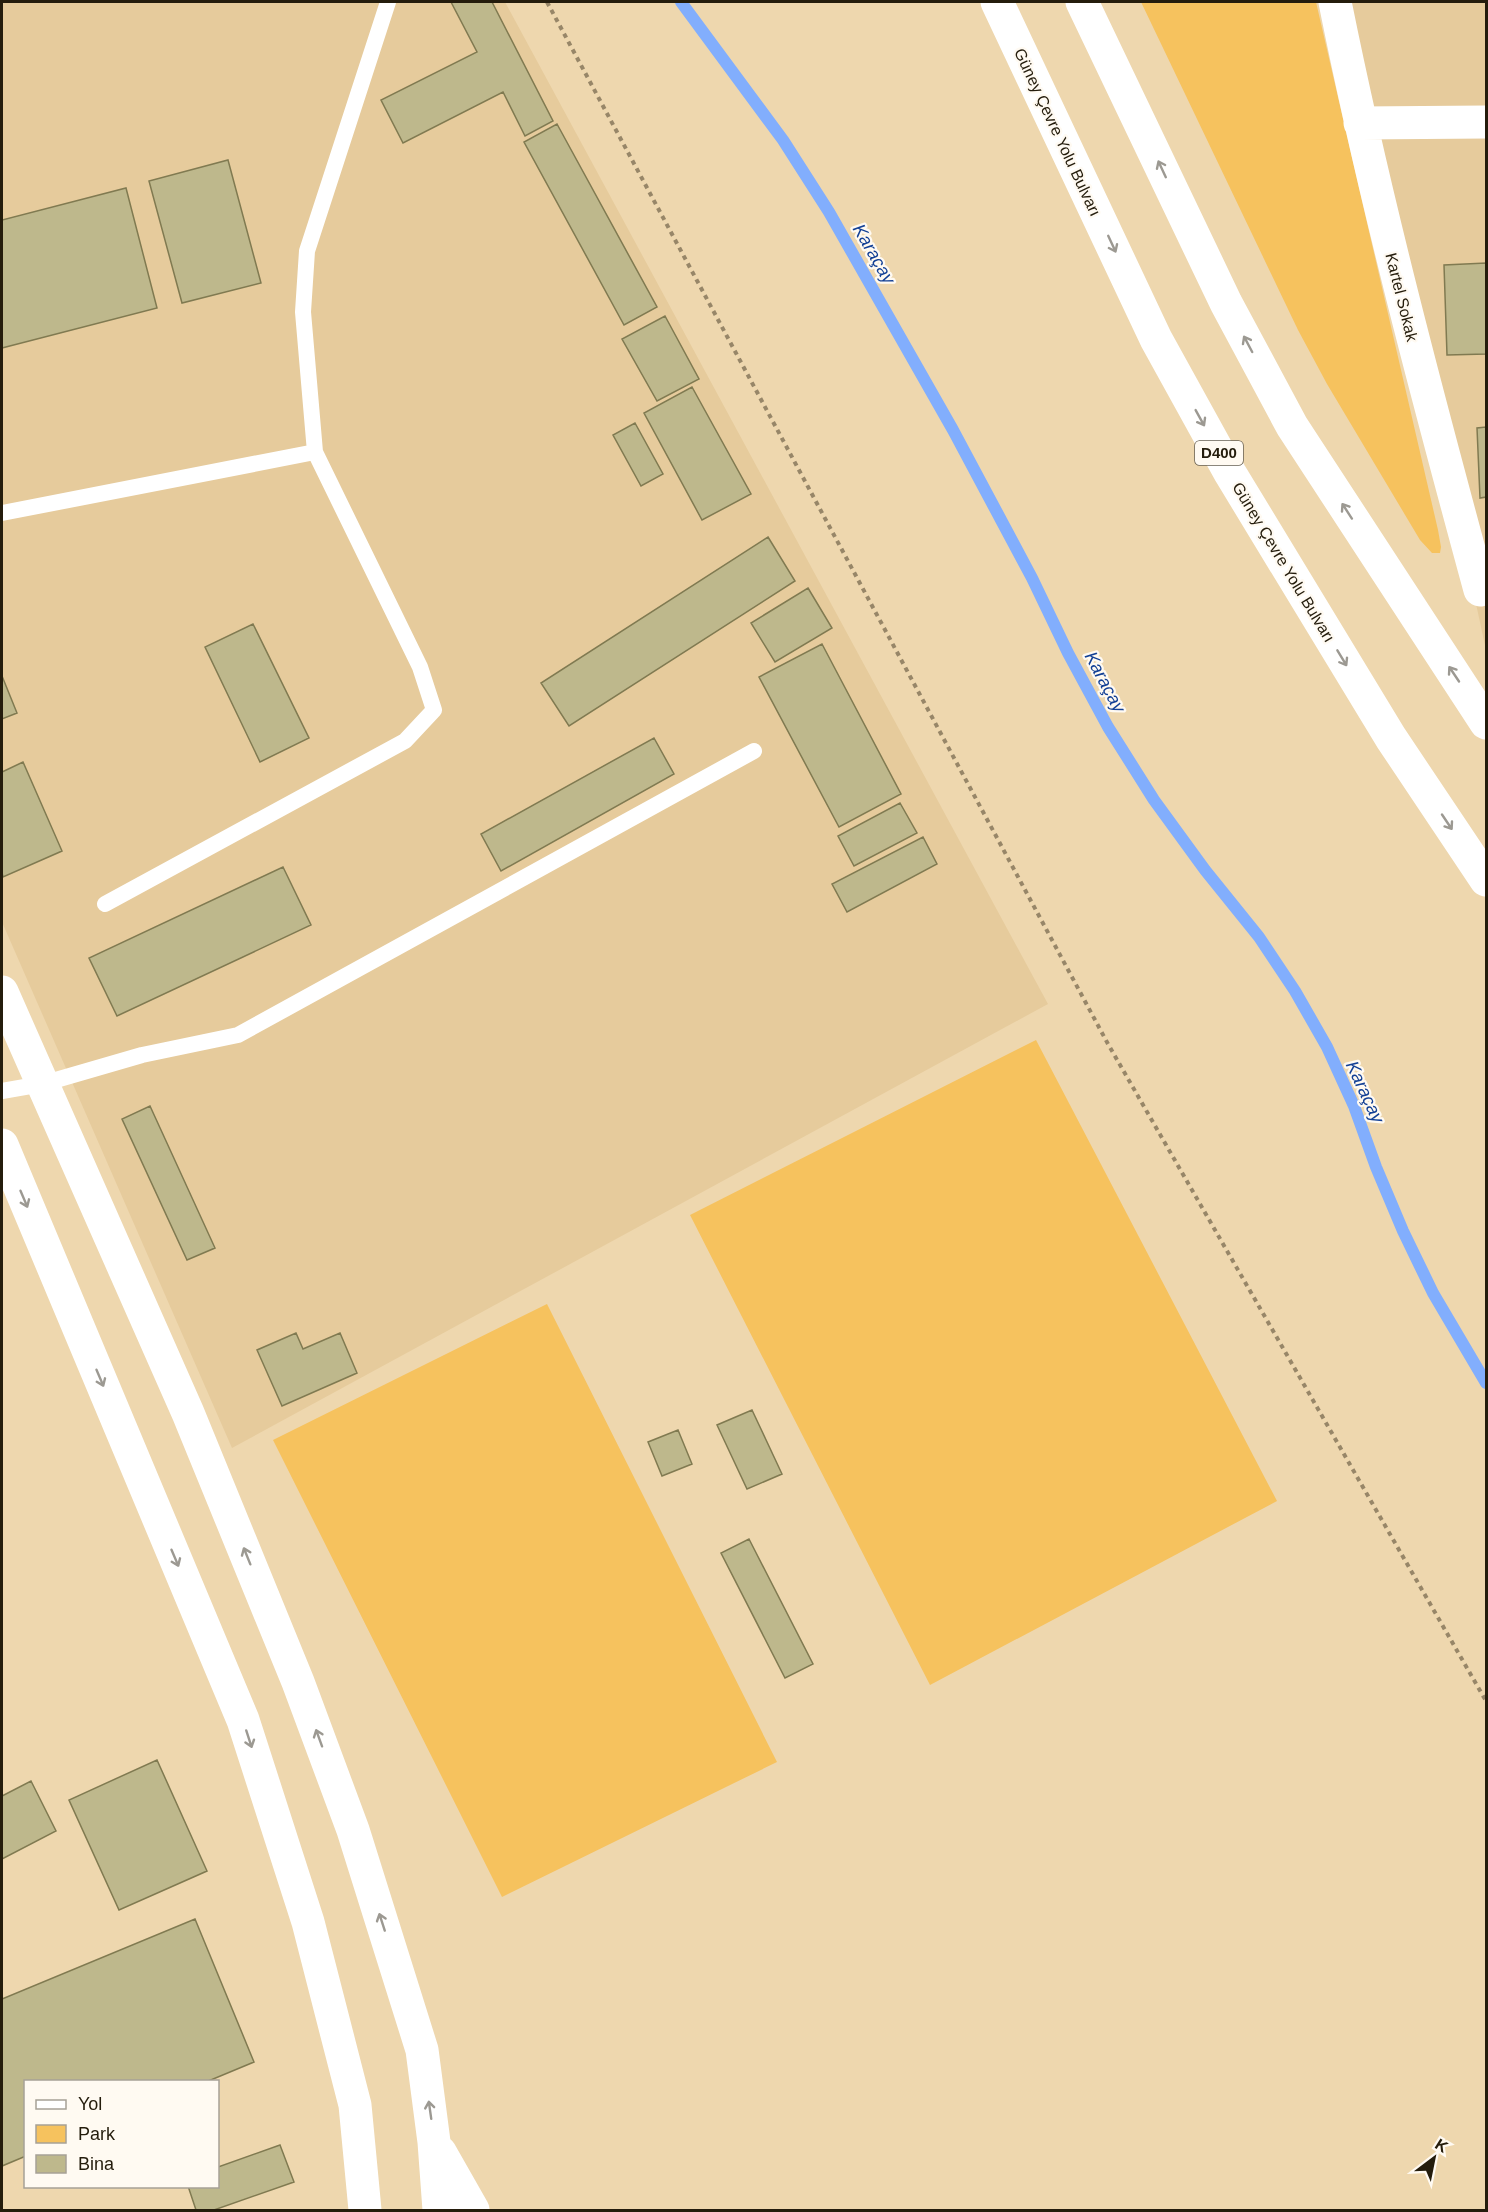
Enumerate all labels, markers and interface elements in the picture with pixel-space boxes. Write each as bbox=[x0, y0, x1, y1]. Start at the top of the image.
street label: Güney Çevre Yolu Bulvarı bbox=[1011, 46, 1104, 219]
one-way arrow bbox=[1155, 160, 1167, 178]
water label: Karaçay bbox=[849, 220, 900, 288]
one-way arrow bbox=[1106, 235, 1118, 253]
street label: Kartel Sokak bbox=[1382, 251, 1421, 344]
one-way arrow bbox=[1242, 335, 1253, 353]
one-way arrow bbox=[1194, 409, 1206, 426]
road number: D400 bbox=[1195, 441, 1243, 465]
street label: Güney Çevre Yolu Bulvarı bbox=[1229, 479, 1338, 645]
one-way arrow bbox=[1341, 503, 1353, 520]
water label: Karaçay bbox=[1081, 648, 1130, 717]
one-way arrow bbox=[1337, 649, 1349, 666]
one-way arrow bbox=[1448, 667, 1460, 683]
one-way arrow bbox=[1441, 813, 1453, 830]
water label: Karaçay bbox=[1342, 1058, 1388, 1127]
one-way arrow bbox=[19, 1189, 30, 1207]
one-way arrow bbox=[95, 1369, 106, 1387]
one-way arrow bbox=[241, 1548, 252, 1566]
one-way arrow bbox=[170, 1549, 181, 1567]
one-way arrow bbox=[245, 1729, 256, 1748]
one-way arrow bbox=[313, 1729, 324, 1747]
one-way arrow bbox=[376, 1913, 387, 1932]
legend bbox=[24, 2080, 219, 2188]
text: Yol bbox=[78, 2094, 102, 2114]
one-way arrow bbox=[424, 2101, 435, 2121]
text: Park bbox=[78, 2124, 116, 2144]
north arrow bbox=[1404, 2128, 1464, 2188]
text: K bbox=[1432, 2135, 1451, 2156]
text: Bina bbox=[78, 2154, 115, 2174]

